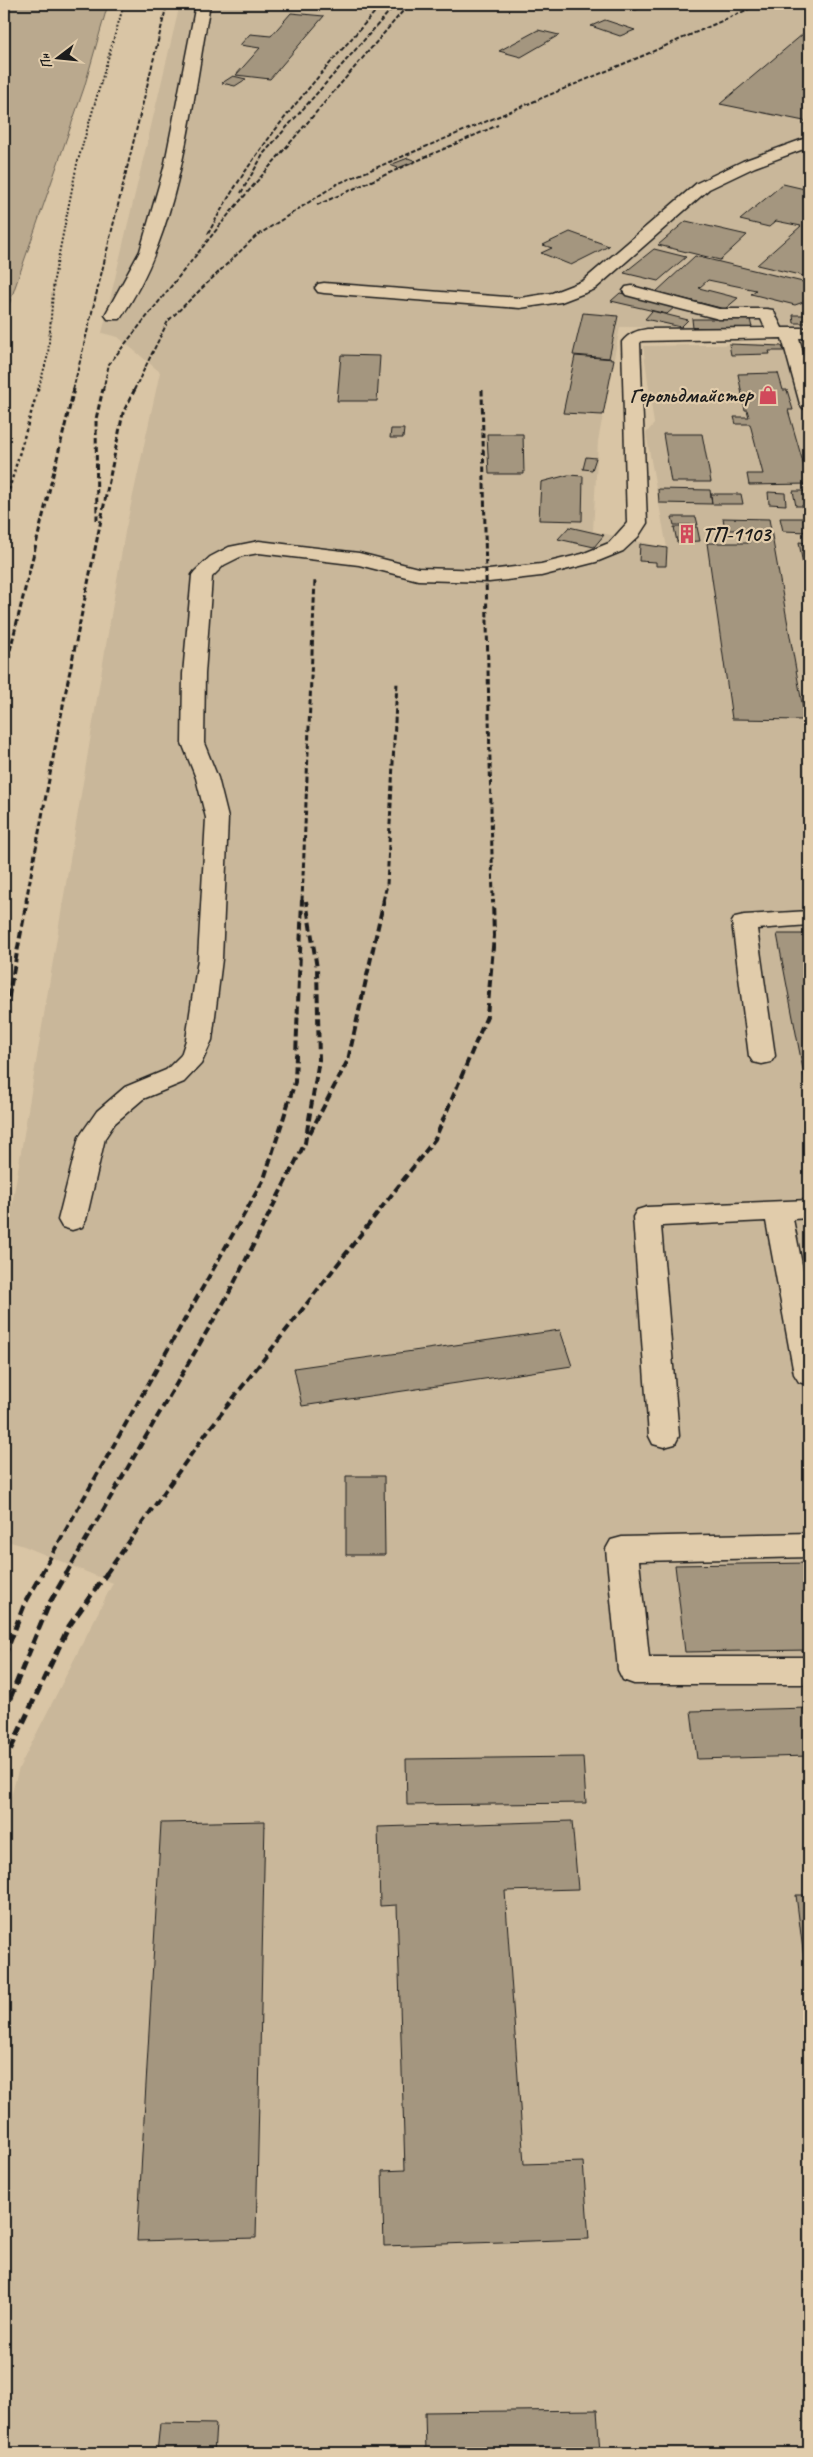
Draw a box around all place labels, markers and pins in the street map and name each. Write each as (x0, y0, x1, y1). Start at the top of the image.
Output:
place label: Герольдмайстер (630, 382, 754, 408)
shop icon: Герольдмайстер (757, 384, 779, 406)
place label: ТП-1103 (702, 521, 773, 547)
building icon: ТП-1103 (676, 523, 698, 545)

